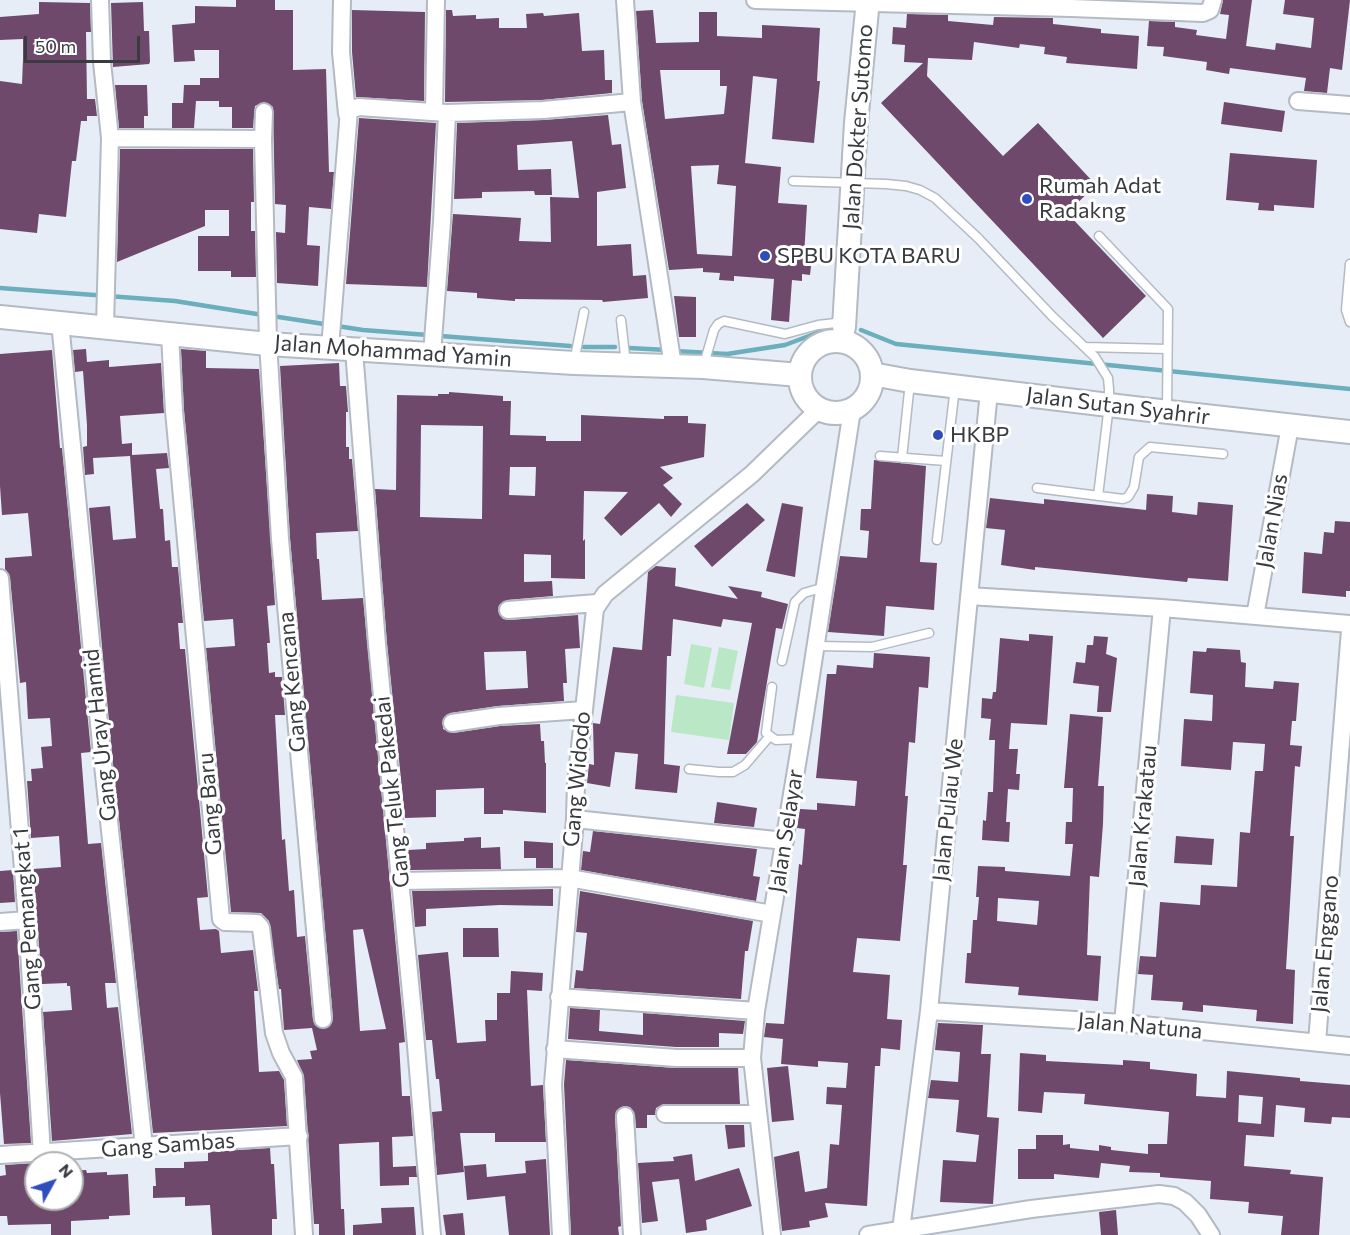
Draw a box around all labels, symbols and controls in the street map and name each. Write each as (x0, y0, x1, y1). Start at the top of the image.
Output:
street label: Jalan Dokter Sutomo (838, 23, 878, 231)
scale bar (27, 24, 142, 62)
text: 50 m (35, 35, 76, 57)
place label: Rumah Adat Radakng (1039, 173, 1161, 224)
marker: Rumah Adat Radakng (1020, 192, 1034, 206)
place label: SPBU KOTA BARU (777, 243, 961, 269)
marker: SPBU KOTA BARU (758, 249, 772, 263)
street label: Jalan Mohammad Yamin (273, 330, 513, 372)
street label: Jalan Sutan Syahrir (1024, 382, 1212, 430)
place label: HKBP (950, 422, 1009, 448)
marker: HKBP (931, 428, 945, 442)
street label: Jalan Nias (1251, 472, 1293, 570)
street label: Gang Kencana (273, 611, 311, 753)
street label: Gang Uray Hamid (78, 647, 122, 823)
street label: Gang Teluk Pakedai (369, 695, 415, 889)
street label: Gang Widodo (558, 710, 596, 848)
street label: Jalan Pulau We (927, 737, 969, 883)
street label: Jalan Krakatau (1124, 744, 1162, 888)
street label: Gang Baru (192, 751, 228, 857)
street label: Jalan Selayar (763, 767, 809, 895)
street label: Gang Pemangkat 1 (7, 827, 47, 1011)
street label: Jalan Enggano (1306, 874, 1344, 1014)
street label: Jalan Natuna (1076, 1007, 1204, 1045)
street label: Gang Sambas (100, 1127, 236, 1163)
north arrow (24, 1151, 84, 1211)
text: N (56, 1160, 78, 1181)

